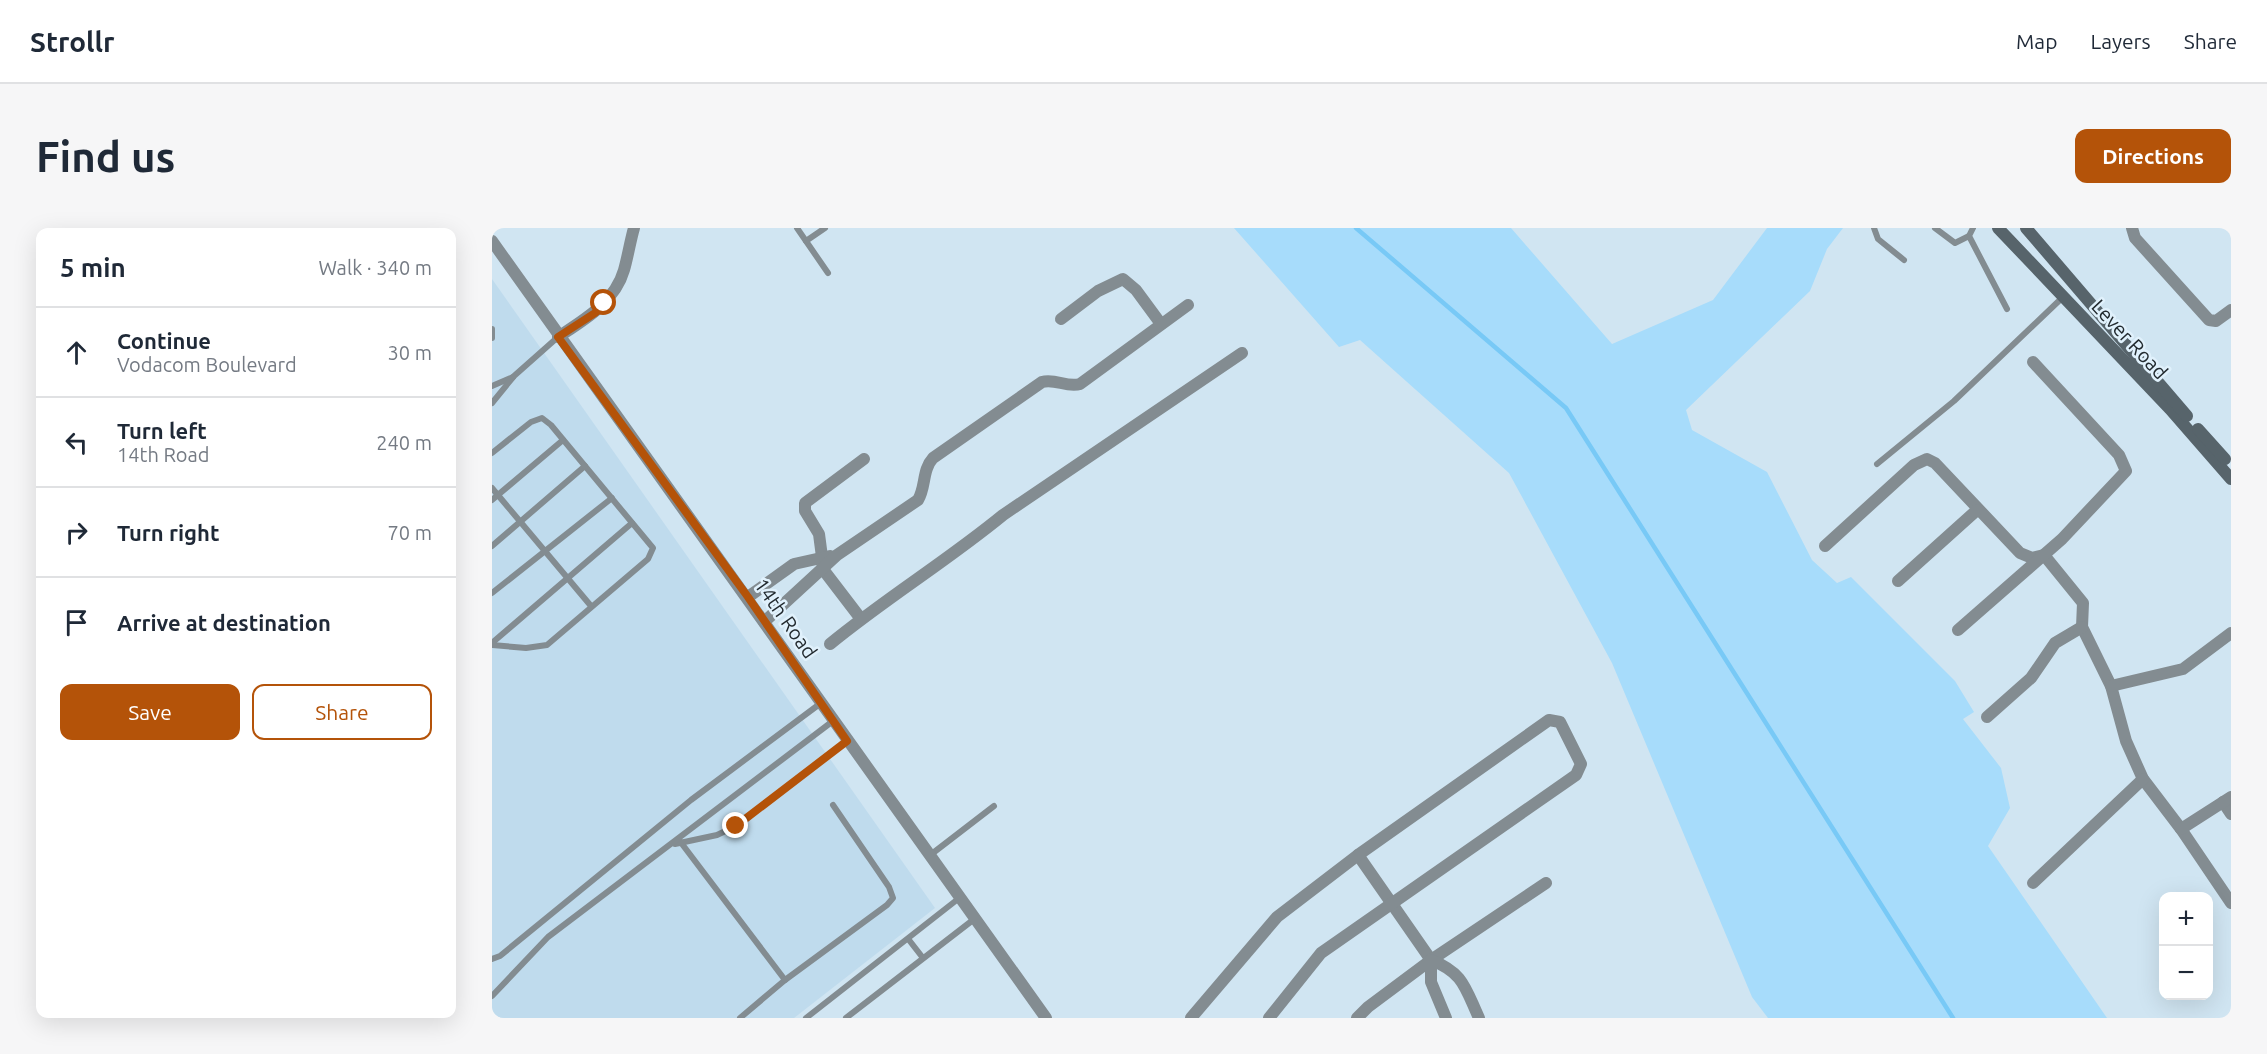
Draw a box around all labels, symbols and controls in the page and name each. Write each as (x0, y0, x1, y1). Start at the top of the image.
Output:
text: Strollr (30, 26, 115, 57)
text: Map (2016, 29, 2057, 53)
text: Layers (2090, 29, 2151, 53)
text: Share (2184, 29, 2237, 53)
button: Directions (2075, 129, 2231, 183)
text: Find us (36, 133, 175, 180)
text: 5 min (60, 253, 126, 282)
text: Walk · 340 m (319, 256, 432, 279)
route start (590, 289, 616, 315)
street label: Lever Road (2087, 294, 2173, 384)
text: Continue (117, 328, 211, 353)
icon: ahead (60, 336, 93, 369)
text: 30 m (388, 341, 432, 364)
text: Vodacom Boulevard (117, 353, 297, 376)
text: Turn left (117, 418, 207, 443)
icon: left (60, 426, 93, 459)
text: 240 m (376, 431, 432, 454)
text: 14th Road (117, 443, 210, 466)
icon: right (60, 516, 93, 549)
text: Turn right (117, 520, 219, 545)
text: 70 m (388, 521, 432, 544)
street label: 14th Road (750, 574, 822, 662)
icon: arrive (60, 606, 93, 639)
text: Arrive at destination (117, 610, 331, 635)
button: Save (60, 684, 240, 740)
button: Share (252, 684, 432, 740)
route end (722, 812, 748, 838)
map controls (2159, 892, 2213, 1000)
button: + (2159, 892, 2213, 946)
button: − (2159, 946, 2213, 1000)

